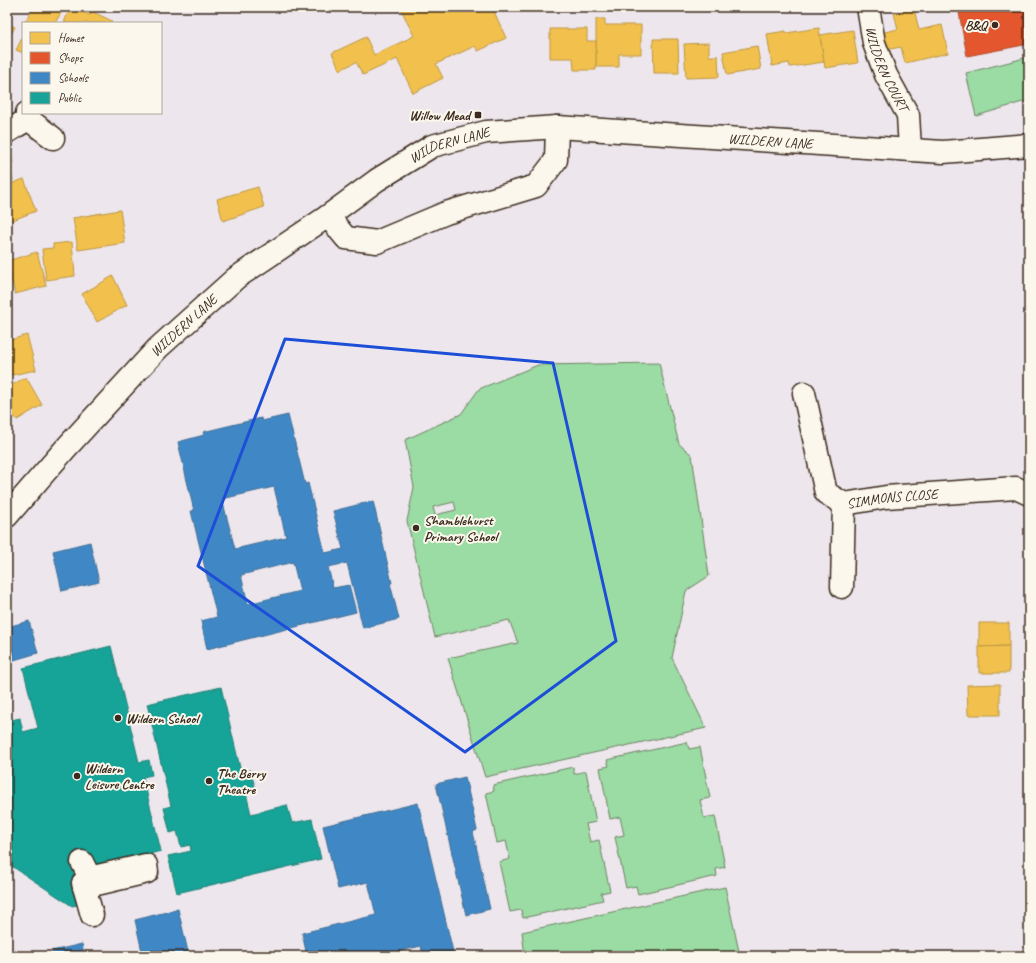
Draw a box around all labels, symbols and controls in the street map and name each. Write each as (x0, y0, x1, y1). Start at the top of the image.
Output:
place label: B&Q (965, 17, 989, 34)
marker: B&Q (990, 20, 1000, 30)
legend (22, 22, 162, 114)
street label: WILDERN COURT (863, 25, 914, 117)
text: Homes (58, 30, 85, 46)
text: Shops (58, 50, 83, 66)
text: Schools (58, 70, 90, 86)
text: Public (58, 90, 82, 106)
place label: Willow Mead (409, 107, 472, 124)
marker: Willow Mead (473, 110, 483, 120)
street label: WILDERN LANE (406, 123, 493, 167)
street label: WILDERN LANE (728, 130, 815, 152)
street label: WILDERN LANE (146, 290, 222, 360)
street label: SIMMONS CLOSE (845, 485, 940, 512)
place label: Shamblehurst Primary School (424, 512, 501, 545)
marker: Shamblehurst Primary School (411, 523, 421, 533)
place label: Wildern School (126, 710, 201, 727)
marker: Wildern School (113, 713, 123, 723)
place label: Wildern Leisure Centre (85, 760, 155, 793)
place label: The Berry Theatre (217, 765, 266, 798)
marker: Wildern Leisure Centre (72, 771, 82, 781)
marker: The Berry Theatre (204, 776, 214, 786)

